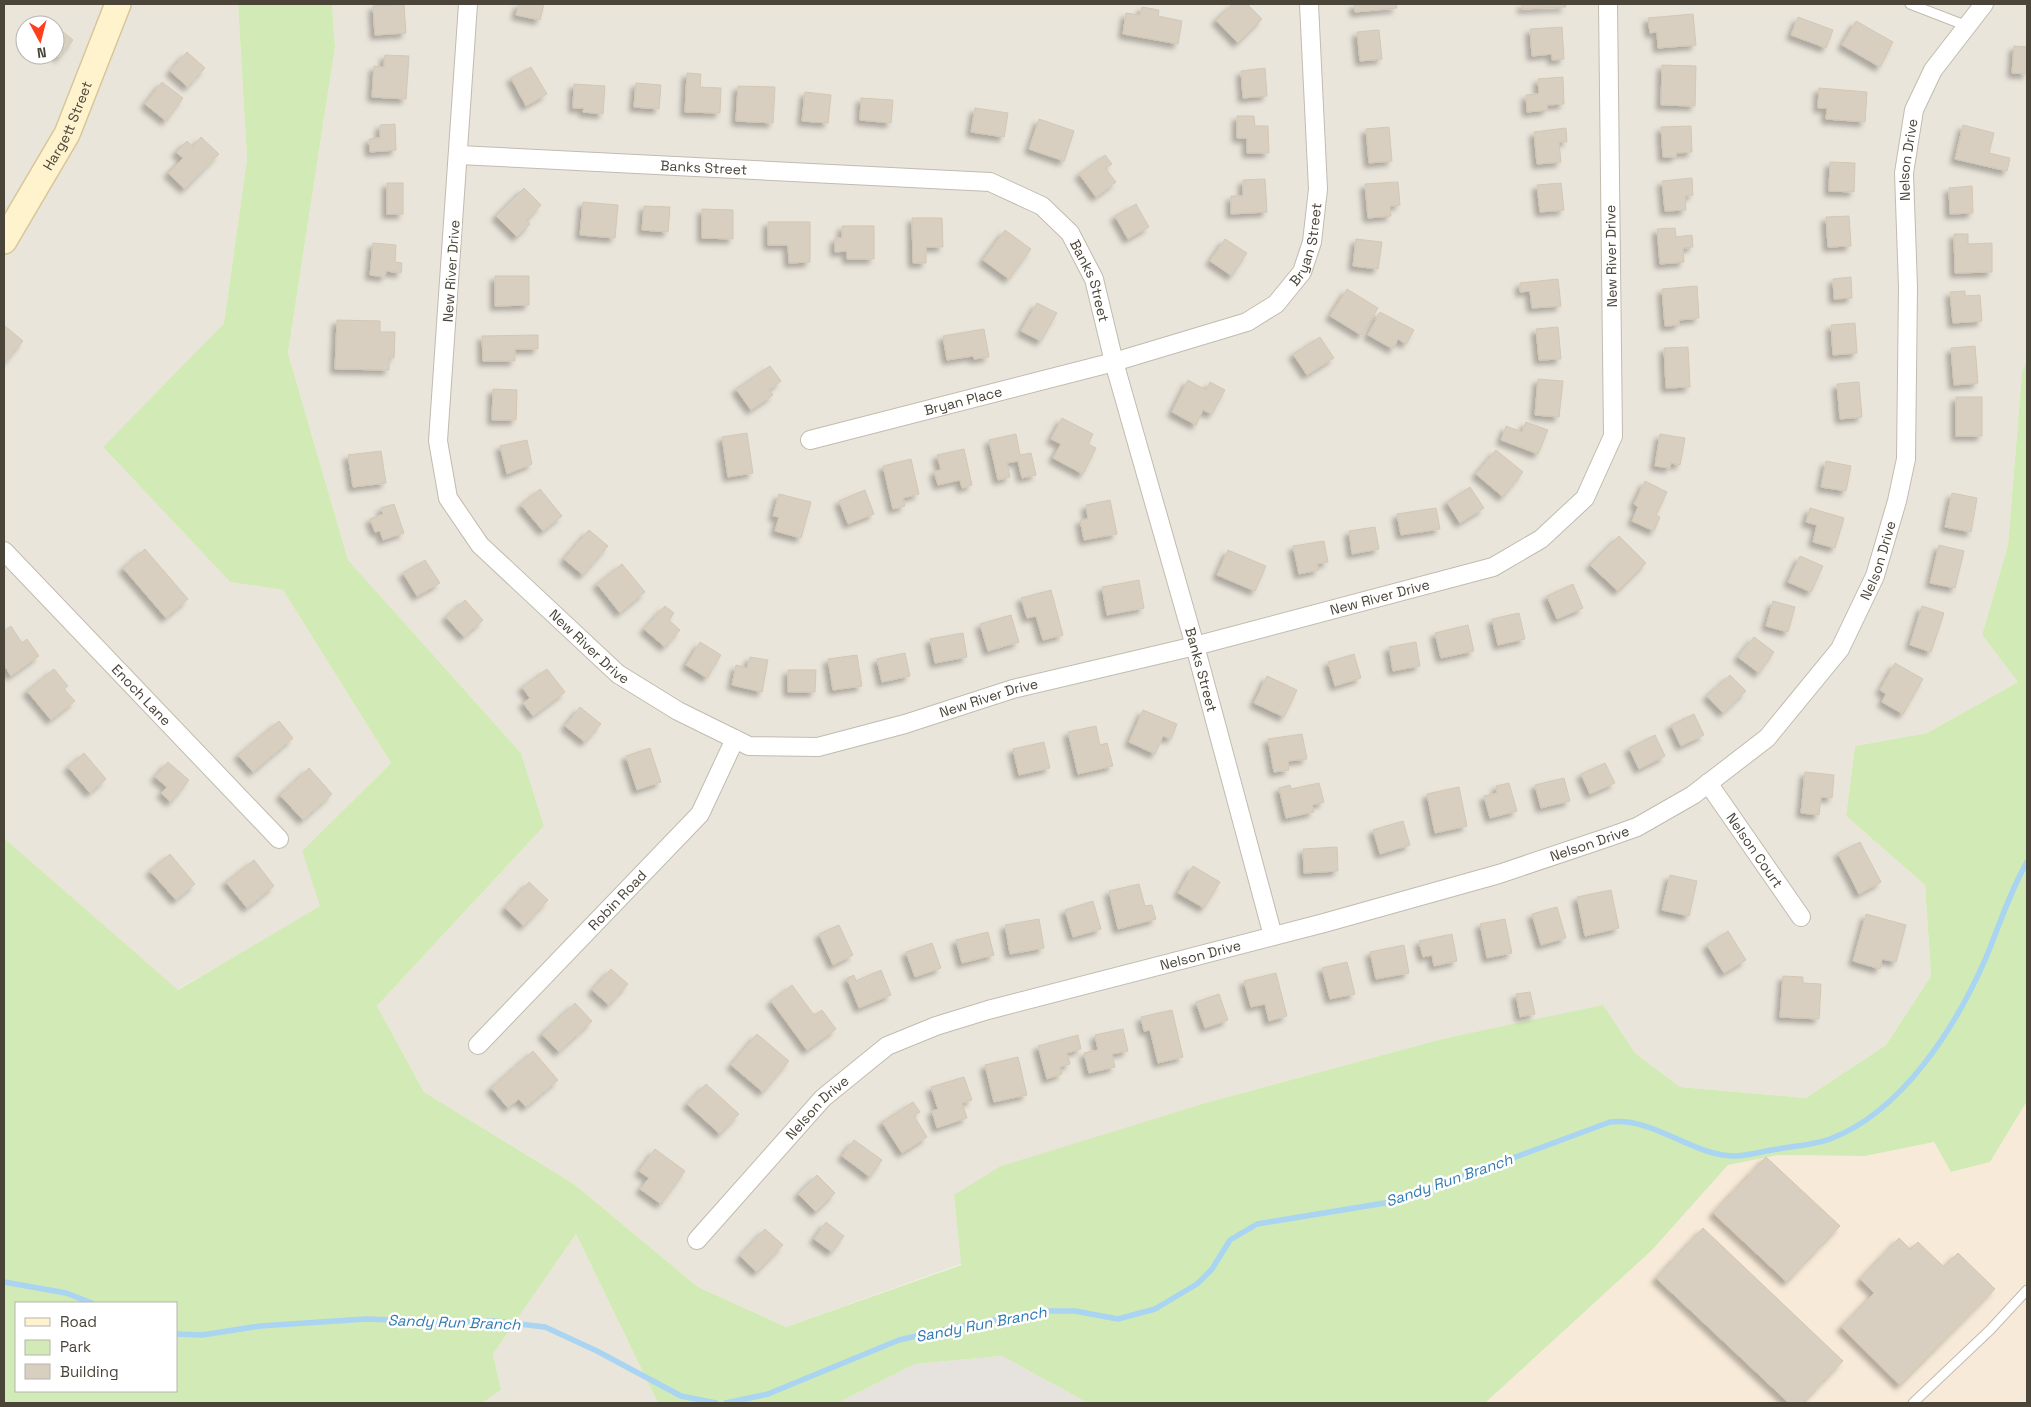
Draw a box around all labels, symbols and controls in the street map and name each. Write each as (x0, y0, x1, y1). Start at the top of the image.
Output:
north arrow (15, 15, 65, 65)
text: N (36, 43, 47, 62)
street label: Hargett Street (39, 78, 96, 174)
street label: Nelson Drive (1895, 117, 1922, 201)
street label: Banks Street (660, 156, 748, 179)
street label: Bryan Street (1285, 202, 1325, 289)
street label: New River Drive (1601, 205, 1621, 307)
street label: New River Drive (438, 219, 464, 323)
street label: Banks Street (1066, 236, 1113, 324)
street label: Bryan Place (922, 382, 1004, 419)
street label: Nelson Drive (1856, 519, 1900, 603)
street label: New River Drive (1328, 575, 1432, 619)
street label: New River Drive (545, 605, 633, 688)
street label: Banks Street (1181, 625, 1221, 714)
street label: Enoch Lane (108, 660, 175, 729)
street label: New River Drive (937, 674, 1040, 721)
street label: Nelson Court (1722, 809, 1787, 891)
street label: Nelson Drive (1547, 821, 1632, 865)
street label: Robin Road (584, 866, 650, 934)
street label: Nelson Drive (1158, 936, 1243, 974)
street label: Nelson Drive (782, 1072, 852, 1143)
water label: Sandy Run Branch (1383, 1149, 1516, 1211)
legend (15, 1302, 178, 1392)
water label: Sandy Run Branch (914, 1302, 1049, 1346)
water label: Sandy Run Branch (387, 1310, 521, 1334)
text: Road (60, 1312, 97, 1331)
text: Park (60, 1337, 91, 1356)
text: Building (60, 1362, 119, 1381)

